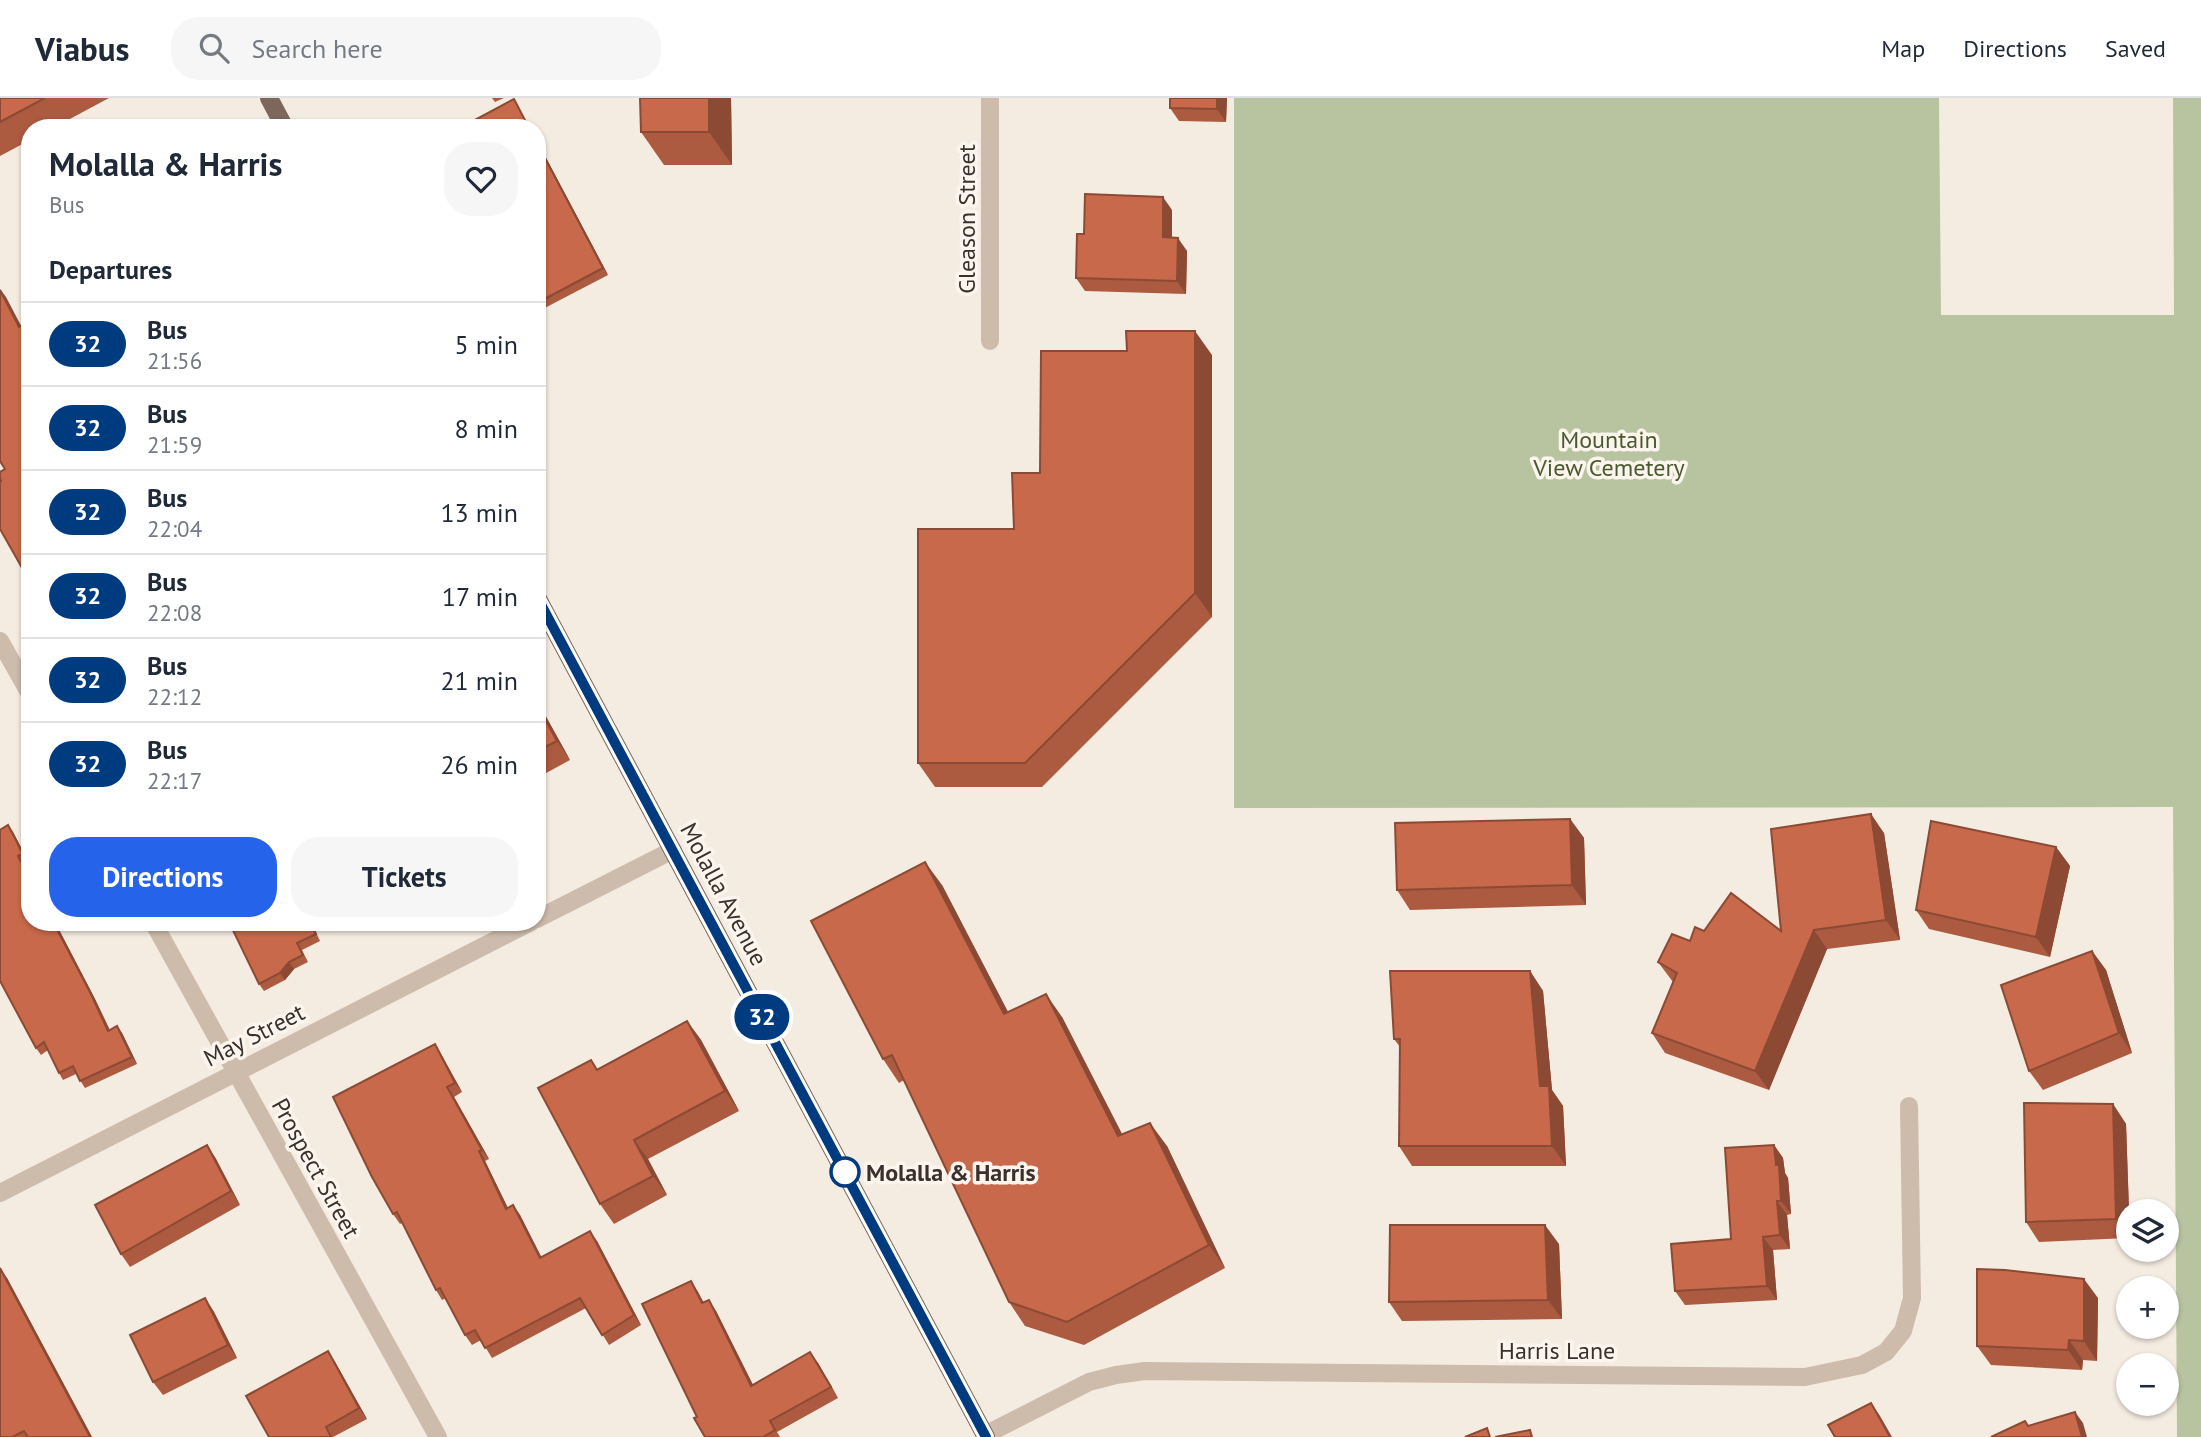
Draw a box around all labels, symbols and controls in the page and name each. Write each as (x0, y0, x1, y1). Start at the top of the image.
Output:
search box (171, 17, 661, 80)
text: Viabus (35, 27, 129, 70)
icon: search (195, 29, 233, 67)
text: Search here (251, 32, 383, 65)
text: Map (1881, 33, 1925, 64)
text: Directions (1963, 33, 2067, 64)
text: Saved (2105, 33, 2166, 64)
text: Molalla & Harris (49, 142, 282, 185)
button: heart (444, 142, 518, 216)
street label: Gleason Street (951, 144, 982, 294)
text: Bus (49, 190, 85, 219)
text: Departures (49, 253, 172, 286)
text: Bus (147, 313, 187, 346)
text: 32 (74, 328, 101, 359)
text: 5 min (455, 328, 518, 361)
text: 21:56 (147, 346, 202, 375)
text: Bus (147, 397, 187, 430)
text: 32 (74, 412, 101, 443)
text: 8 min (455, 412, 518, 445)
park label: Mountain View Cemetery (1532, 424, 1685, 483)
text: 21:59 (147, 430, 202, 459)
text: Bus (147, 481, 187, 514)
text: 32 (74, 496, 101, 527)
text: 13 min (440, 496, 518, 529)
text: 22:04 (147, 514, 202, 543)
text: Bus (147, 565, 187, 598)
text: 32 (74, 580, 101, 611)
text: 17 min (442, 580, 518, 613)
text: 22:08 (147, 598, 202, 627)
text: Bus (147, 649, 187, 682)
text: 32 (74, 664, 101, 695)
text: 21 min (440, 664, 518, 697)
text: 22:12 (147, 682, 202, 711)
text: Bus (147, 733, 187, 766)
text: 32 (74, 748, 101, 779)
text: 26 min (440, 748, 518, 781)
text: 22:17 (147, 766, 202, 795)
street label: Molalla Avenue (673, 817, 775, 971)
button: Directions (49, 837, 277, 917)
button: Tickets (291, 837, 518, 917)
line badge: 32 (730, 994, 794, 1040)
street label: May Street (198, 996, 310, 1074)
text: 32 (748, 1001, 776, 1032)
street label: Prospect Street (265, 1093, 367, 1243)
marker: Molalla & Harris (830, 1157, 860, 1187)
place label: Molalla & Harris (866, 1157, 1036, 1188)
map controls (2116, 1199, 2179, 1416)
button: layers (2116, 1199, 2179, 1262)
button: + (2116, 1276, 2179, 1339)
street label: Harris Lane (1499, 1335, 1615, 1366)
button: − (2116, 1353, 2179, 1416)

